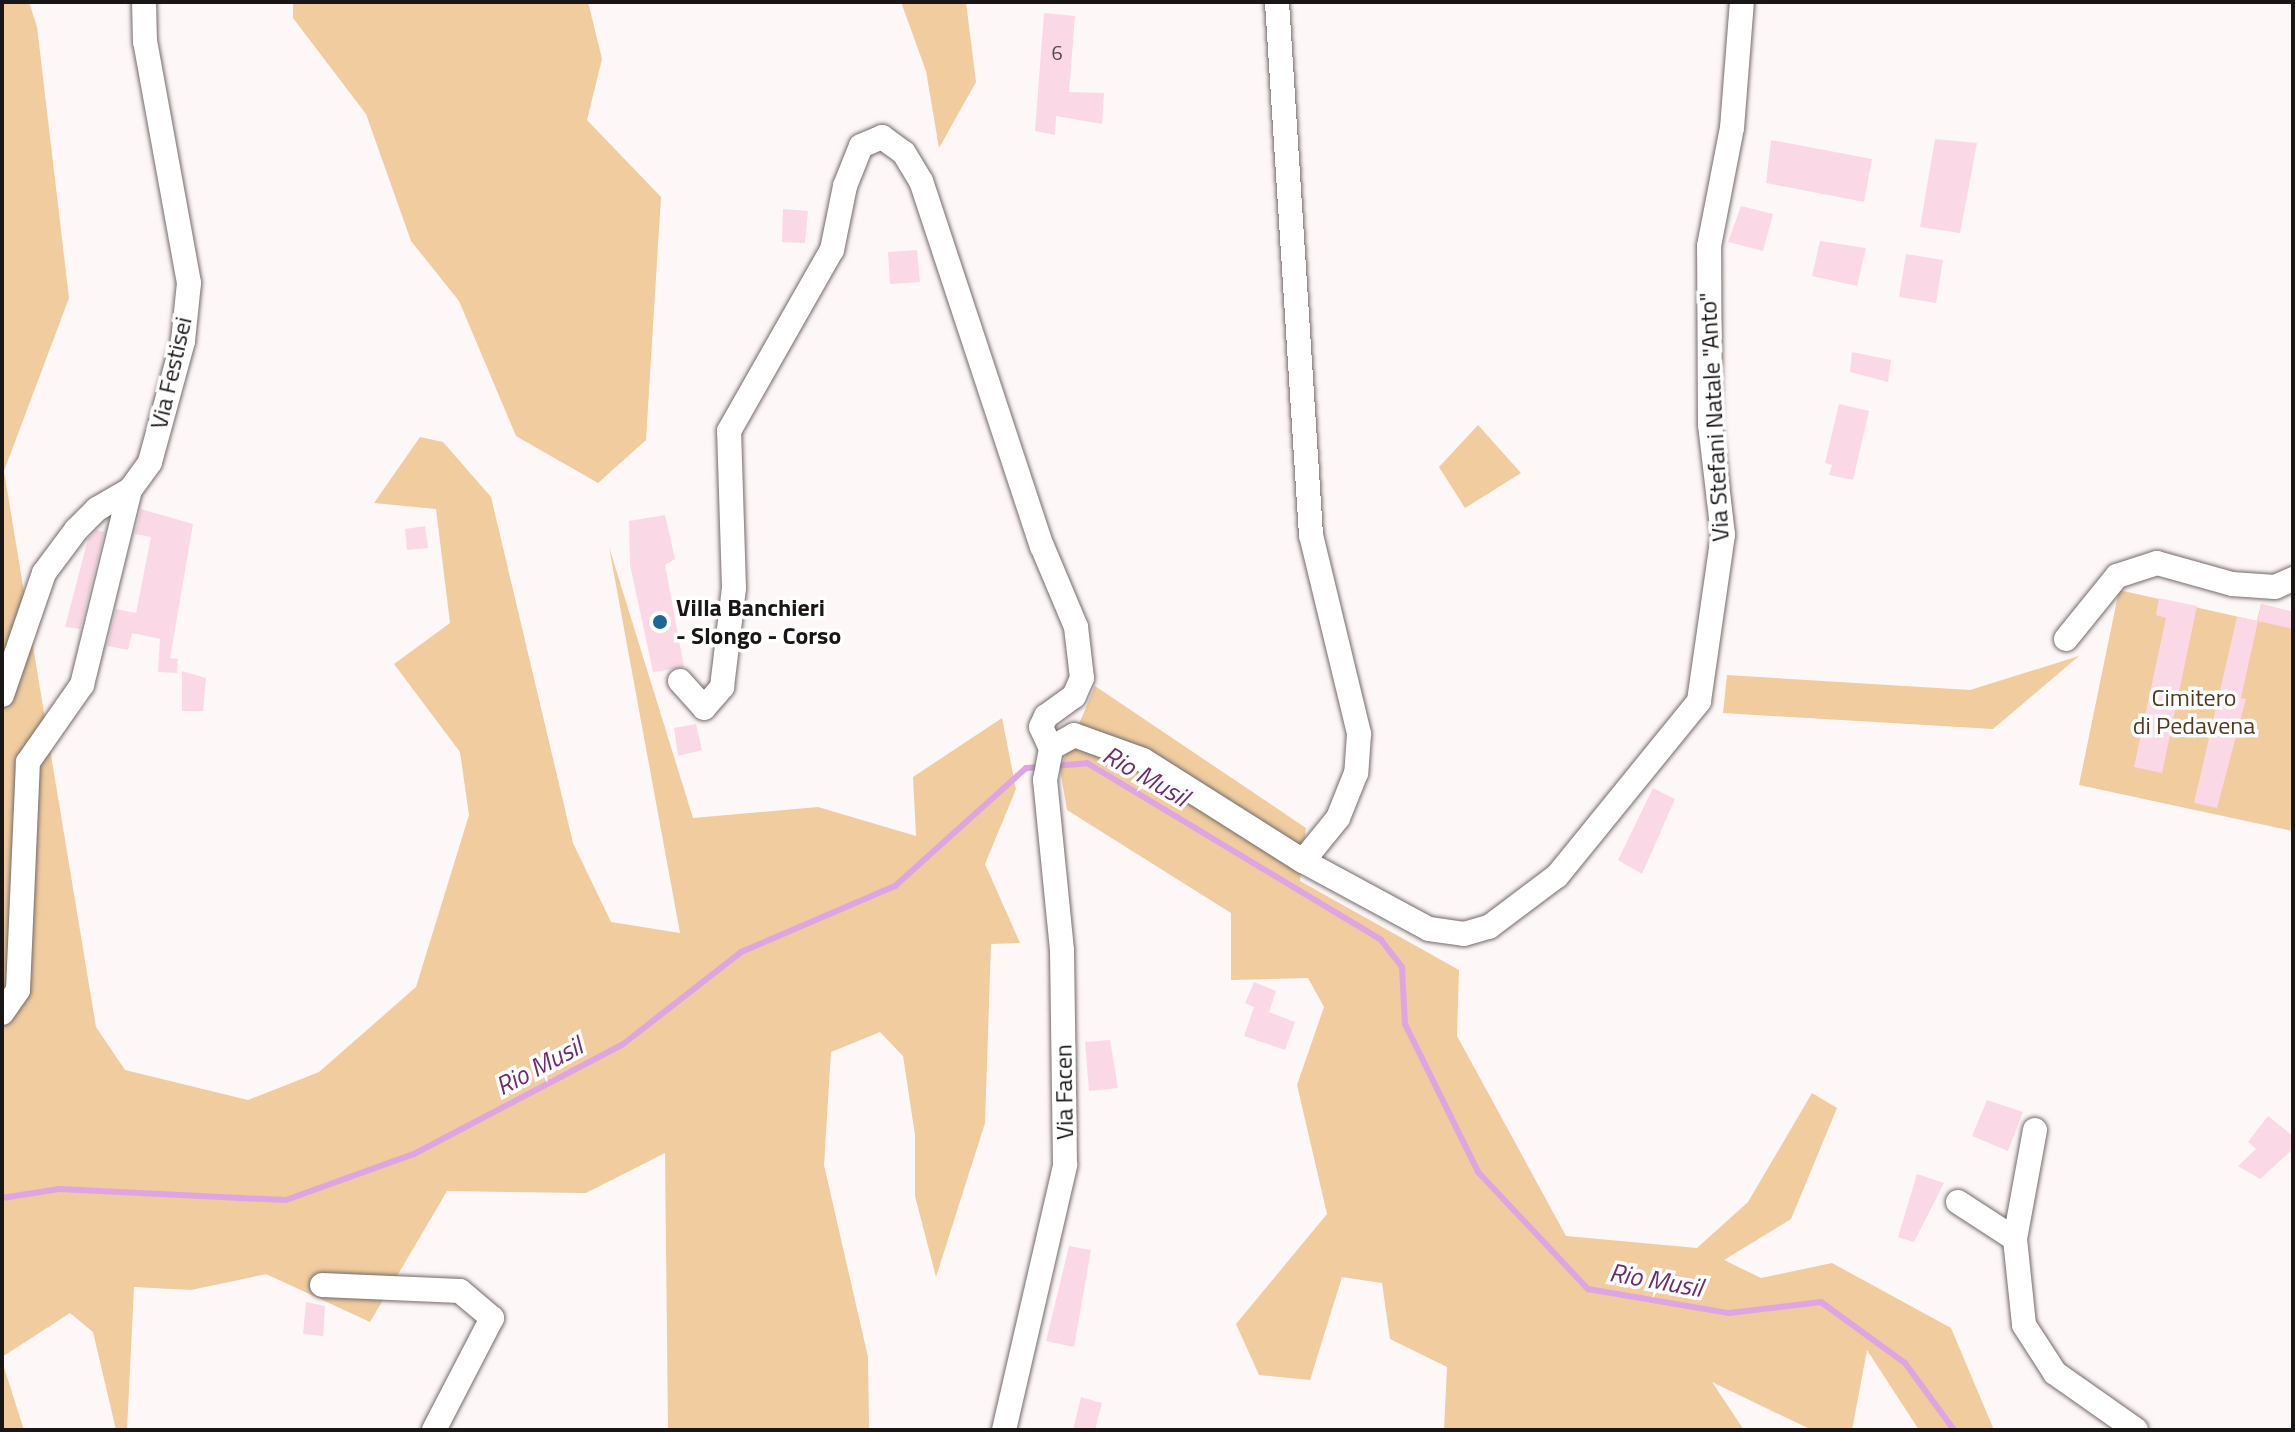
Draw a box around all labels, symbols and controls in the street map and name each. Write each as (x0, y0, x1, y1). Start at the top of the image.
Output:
house number: 6 (1051, 40, 1063, 64)
street label: Via Stefani Natale "Anto" (1693, 292, 1735, 542)
street label: Via Festisei (144, 314, 198, 432)
place label: Villa Banchieri - Slongo - Corso (676, 594, 841, 650)
marker: Villa Banchieri - Slongo - Corso (651, 613, 669, 631)
park label: Cimitero di Pedavena (2133, 684, 2255, 740)
water label: Rio Musil (1098, 739, 1194, 813)
water label: Rio Musil (490, 1030, 588, 1102)
street label: Via Facen (1049, 1044, 1079, 1140)
water label: Rio Musil (1607, 1256, 1705, 1304)

